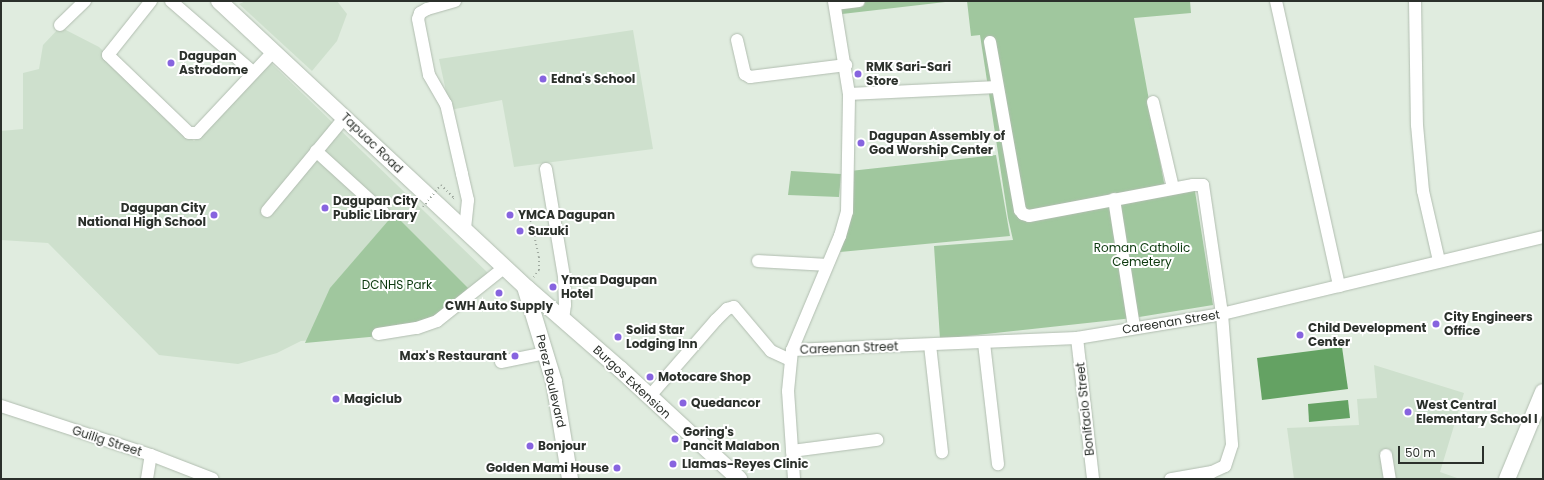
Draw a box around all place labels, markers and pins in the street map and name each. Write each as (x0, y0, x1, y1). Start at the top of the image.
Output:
place label: Dagupan Astrodome (179, 49, 248, 77)
marker: Dagupan Astrodome (166, 58, 176, 68)
place label: RMK Sari-Sari Store (866, 60, 951, 88)
marker: RMK Sari-Sari Store (853, 69, 863, 79)
place label: Edna's School (551, 72, 635, 86)
marker: Edna's School (538, 74, 548, 84)
place label: Dagupan Assembly of God Worship Center (869, 129, 1005, 157)
marker: Dagupan Assembly of God Worship Center (856, 138, 866, 148)
place label: Dagupan City Public Library (333, 194, 418, 222)
place label: Dagupan City National High School (78, 201, 206, 229)
marker: Dagupan City Public Library (320, 203, 330, 213)
place label: YMCA Dagupan (518, 208, 615, 222)
marker: Dagupan City National High School (209, 210, 219, 220)
marker: YMCA Dagupan (505, 210, 515, 220)
place label: Suzuki (528, 224, 568, 238)
marker: Suzuki (515, 226, 525, 236)
place label: Ymca Dagupan Hotel (561, 273, 657, 301)
marker: Ymca Dagupan Hotel (548, 282, 558, 292)
marker: CWH Auto Supply (494, 288, 504, 298)
place label: CWH Auto Supply (445, 299, 553, 313)
place label: City Engineers Office (1444, 310, 1533, 338)
marker: City Engineers Office (1431, 319, 1441, 329)
place label: Child Development Center (1308, 321, 1426, 349)
place label: Solid Star Lodging Inn (626, 323, 698, 351)
marker: Child Development Center (1295, 330, 1305, 340)
marker: Solid Star Lodging Inn (613, 332, 623, 342)
place label: Max's Restaurant (400, 349, 507, 363)
marker: Max's Restaurant (510, 351, 520, 361)
place label: Motocare Shop (658, 370, 751, 384)
marker: Motocare Shop (645, 372, 655, 382)
place label: Magiclub (344, 392, 402, 406)
marker: Magiclub (331, 394, 341, 404)
place label: Quedancor (691, 396, 760, 410)
marker: Quedancor (678, 398, 688, 408)
place label: West Central Elementary School I (1416, 398, 1538, 426)
marker: West Central Elementary School I (1403, 407, 1413, 417)
place label: Goring's Pancit Malabon (683, 425, 780, 453)
marker: Goring's Pancit Malabon (670, 434, 680, 444)
place label: Bonjour (538, 439, 586, 453)
marker: Bonjour (525, 441, 535, 451)
place label: Llamas-Reyes Clinic (682, 457, 808, 471)
marker: Llamas-Reyes Clinic (667, 458, 679, 470)
place label: Golden Mami House (486, 461, 609, 475)
marker: Golden Mami House (612, 463, 622, 473)

